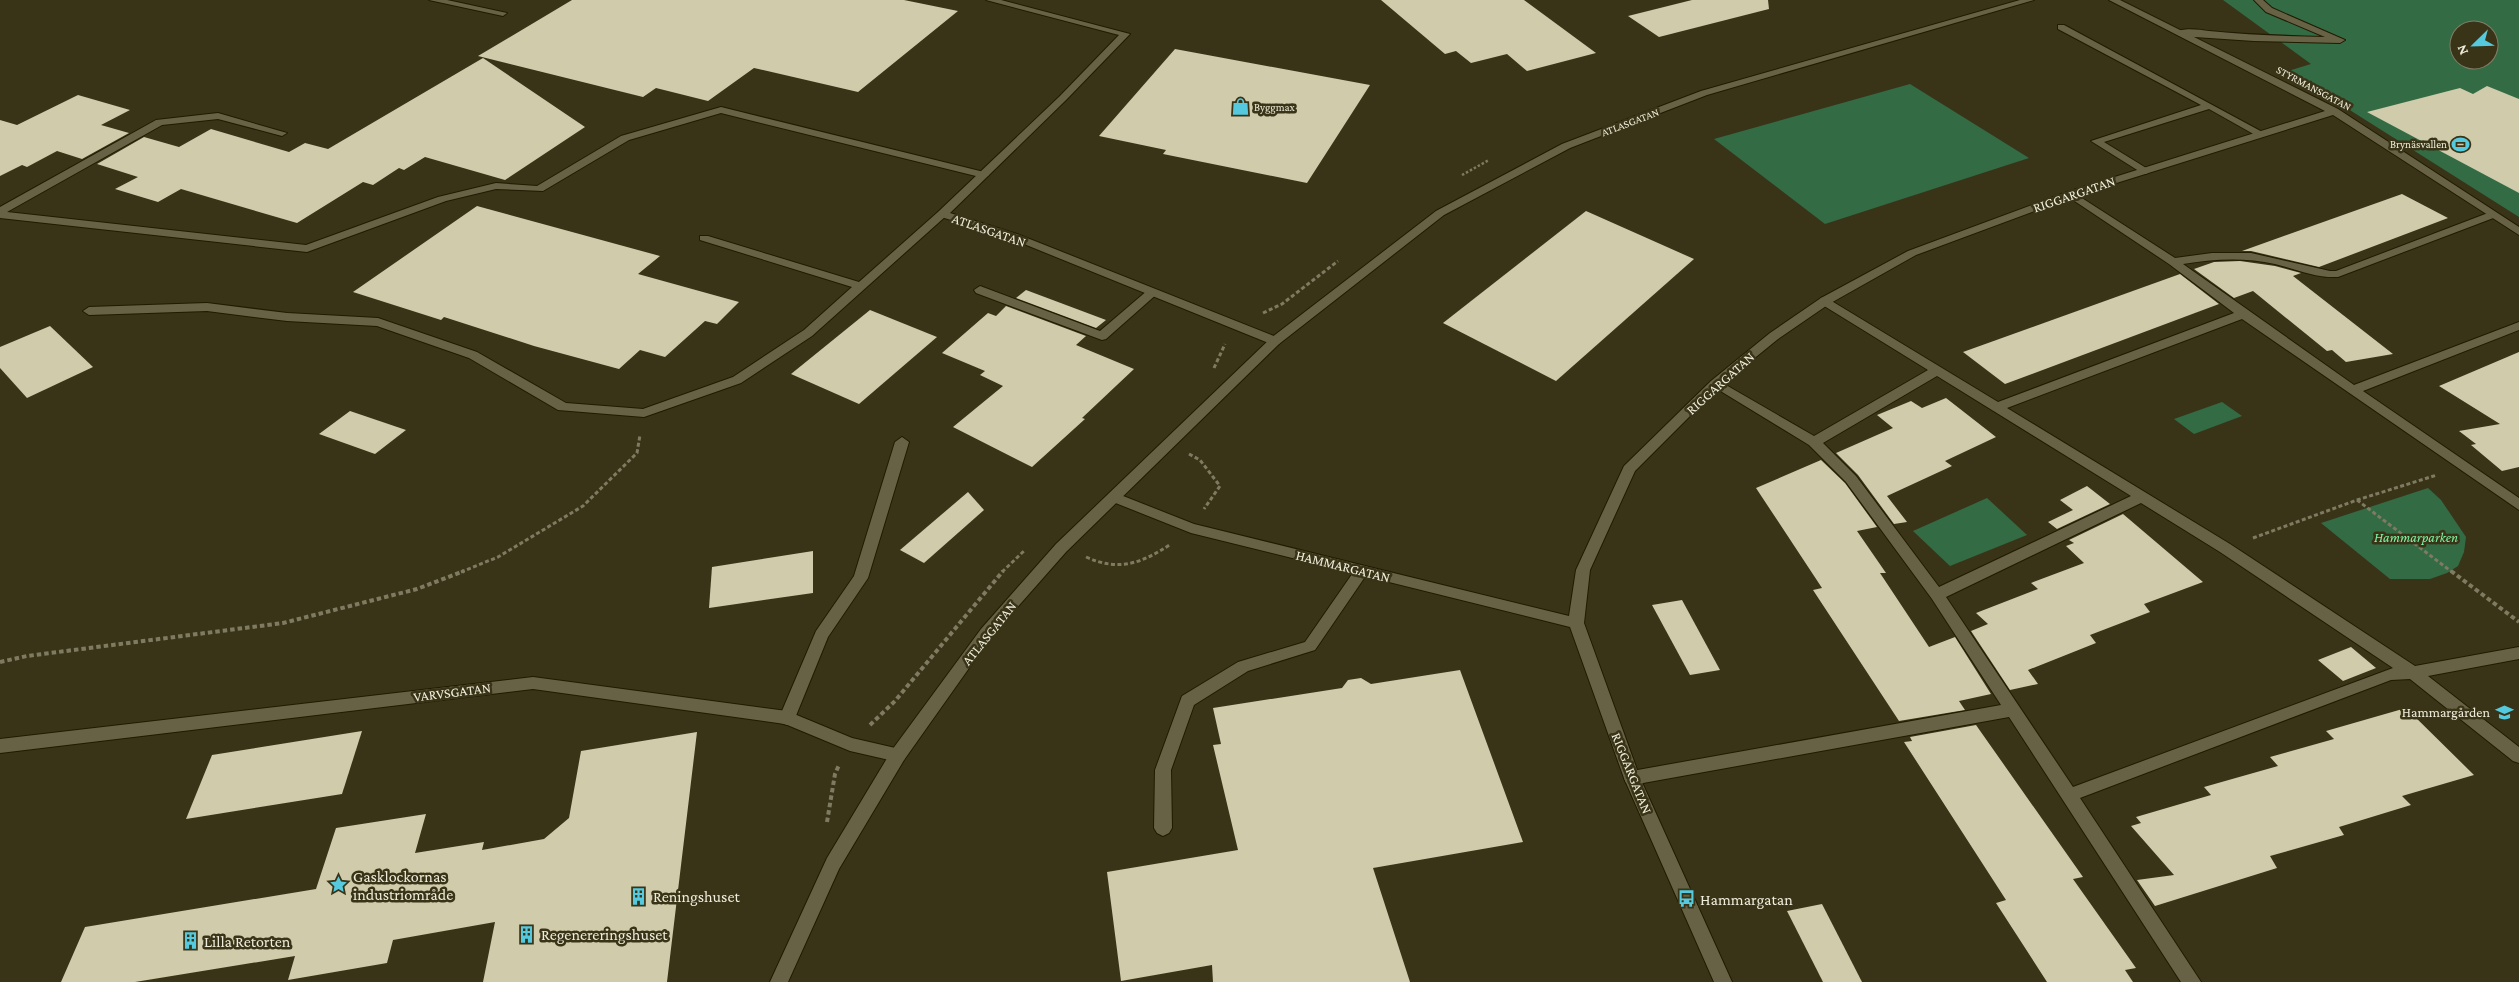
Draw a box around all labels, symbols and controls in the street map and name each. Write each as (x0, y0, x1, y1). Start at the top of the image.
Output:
north arrow (2449, 20, 2499, 70)
text: N (2453, 42, 2471, 58)
street label: STYRMANSGATAN (2275, 63, 2353, 113)
shop icon: Byggmax (1230, 97, 1250, 117)
place label: Byggmax (1254, 101, 1295, 114)
street label: ATLASGATAN (1600, 106, 1660, 138)
sports icon: Brynäsvallen (2451, 134, 2471, 154)
place label: Brynäsvallen (2390, 138, 2447, 151)
street label: RIGGARGATAN (2031, 172, 2117, 216)
street label: ATLASGATAN (950, 210, 1028, 250)
street label: RIGGARGATAN (1683, 348, 1757, 418)
park label: Hammarparken (2374, 529, 2458, 545)
street label: HAMMARGATAN (1294, 547, 1392, 585)
street label: ATLASGATAN (958, 598, 1020, 668)
street label: VARVSGATAN (412, 679, 492, 705)
school or university icon: Hammargården (2494, 702, 2514, 722)
place label: Hammargården (2402, 704, 2490, 720)
street label: RIGGARGATAN (1608, 730, 1656, 816)
place label: Gasklockornas industriområde (353, 868, 453, 903)
place icon: Gasklockornas industriområde (329, 875, 349, 895)
building icon: Reningshuset (629, 886, 649, 906)
place label: Reningshuset (653, 888, 740, 906)
bus stop icon: Hammargatan (1676, 889, 1696, 909)
place label: Hammargatan (1700, 891, 1793, 909)
building icon: Regenereringshuset (517, 924, 537, 944)
place label: Regenereringshuset (541, 926, 668, 944)
building icon: Lilla Retorten (180, 931, 200, 951)
place label: Lilla Retorten (204, 933, 291, 950)

